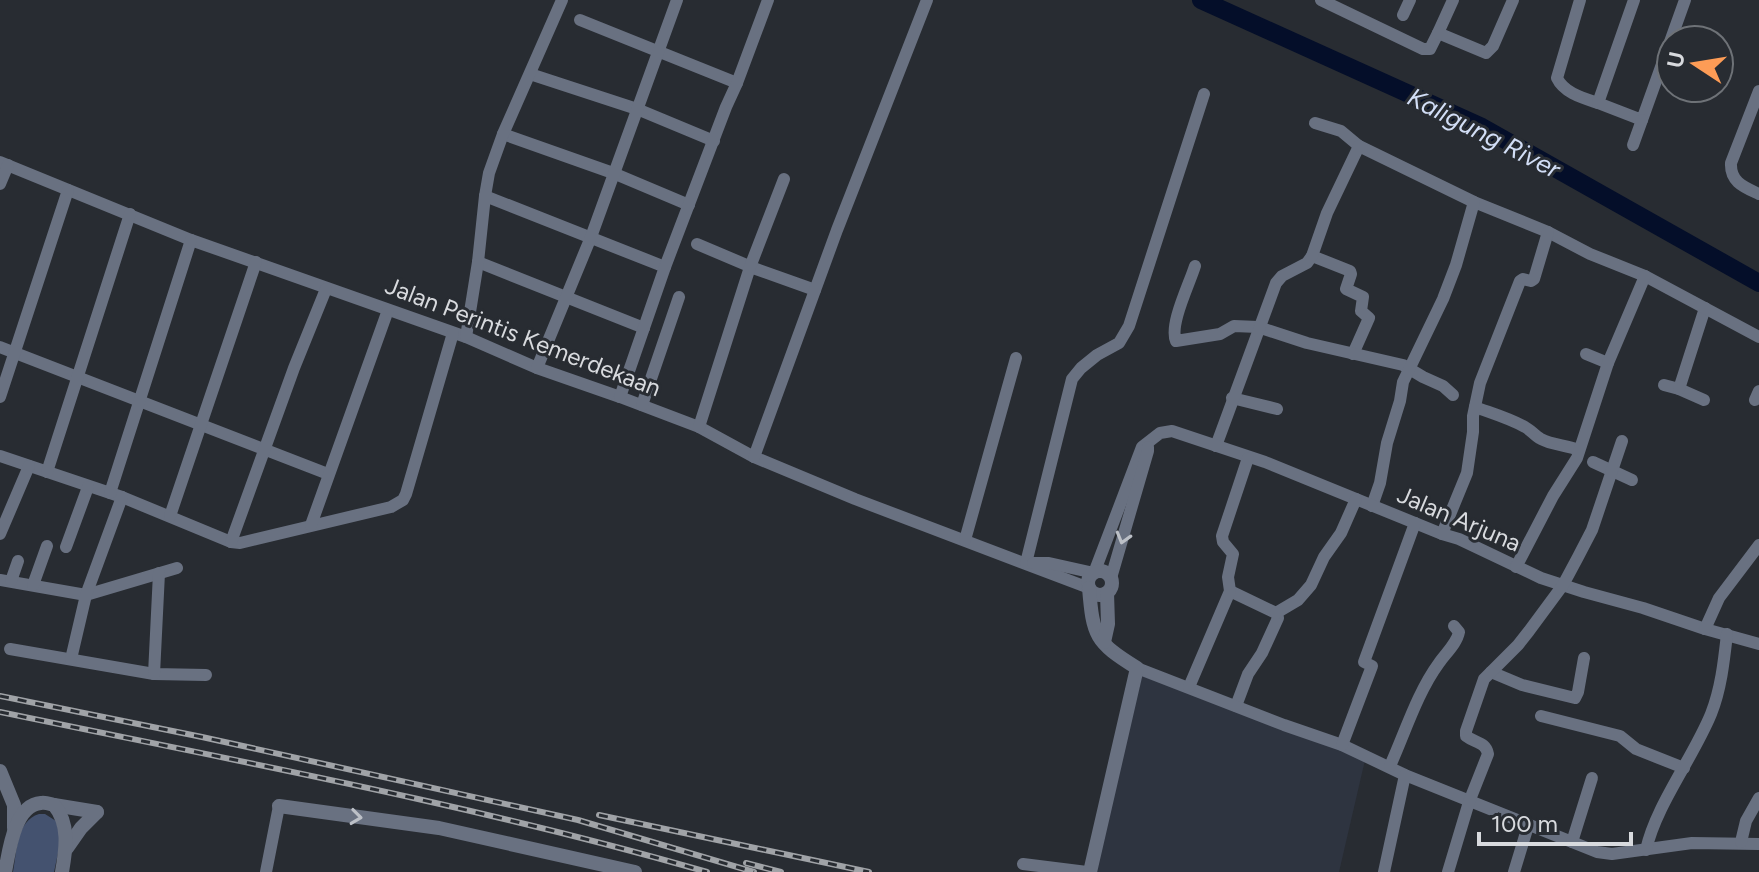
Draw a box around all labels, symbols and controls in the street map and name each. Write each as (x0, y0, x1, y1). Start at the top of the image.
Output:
north arrow (1655, 24, 1735, 104)
text: U (1661, 50, 1691, 70)
water label: Kaligung River (1402, 81, 1567, 186)
street label: Jalan Perintis Kemerdekaan (381, 271, 665, 403)
street label: Jalan Arjuna (1393, 480, 1525, 558)
one-way arrow (1116, 530, 1132, 544)
scale bar (1479, 796, 1631, 846)
one-way arrow (350, 808, 363, 825)
text: 100 m (1491, 809, 1558, 838)

